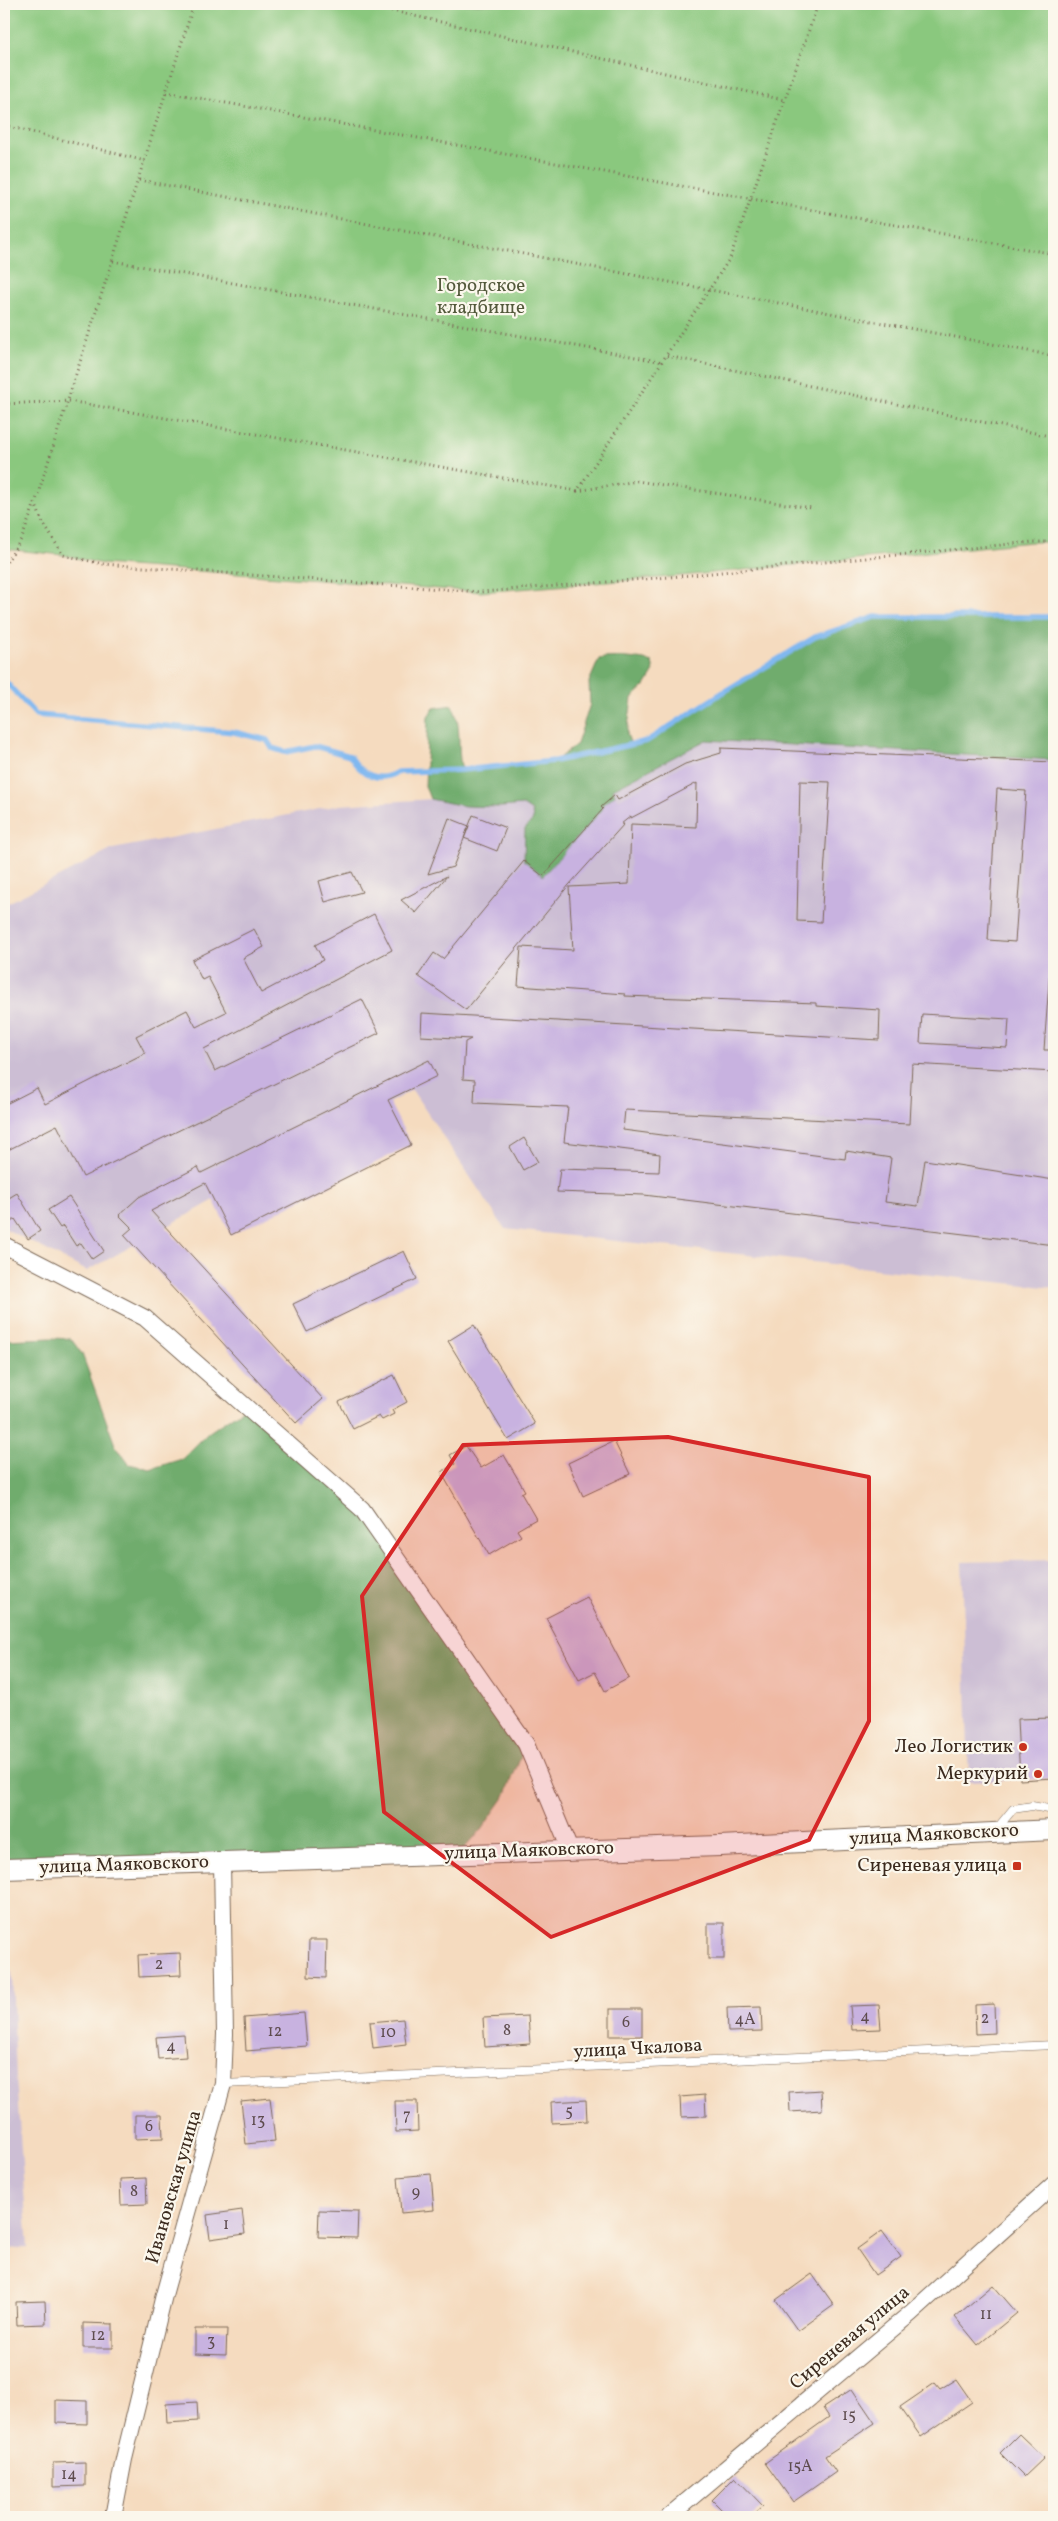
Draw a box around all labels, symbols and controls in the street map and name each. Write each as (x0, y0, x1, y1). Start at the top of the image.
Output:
park label: Городское кладбище (437, 273, 525, 321)
place label: Лео Логистик (895, 1734, 1013, 1760)
marker: Лео Логистик (1017, 1741, 1029, 1753)
place label: Меркурий (936, 1761, 1028, 1787)
marker: Меркурий (1032, 1768, 1044, 1780)
street label: улица Маяковского (848, 1818, 1020, 1852)
street label: улица Маяковского (444, 1835, 614, 1867)
street label: улица Маяковского (39, 1849, 209, 1881)
place label: Сиреневая улица (857, 1853, 1007, 1879)
marker: Сиреневая улица (1011, 1860, 1023, 1872)
house number: 2 (155, 1954, 163, 1976)
house number: 4 (860, 2006, 870, 2028)
house number: 2 (981, 2008, 989, 2030)
house number: 4А (735, 2009, 755, 2031)
house number: 6 (622, 2012, 630, 2034)
house number: 8 (503, 2020, 511, 2042)
house number: 12 (268, 2021, 282, 2043)
house number: 10 (380, 2022, 396, 2044)
street label: улица Чкалова (573, 2033, 703, 2065)
house number: 4 (166, 2036, 176, 2058)
house number: 5 (565, 2101, 573, 2123)
house number: 7 (403, 2105, 411, 2127)
street label: Ивановская улица (140, 2107, 208, 2267)
house number: 13 (251, 2110, 265, 2132)
house number: 6 (145, 2116, 153, 2138)
house number: 8 (130, 2181, 138, 2203)
house number: 9 (412, 2182, 420, 2204)
house number: 1 (223, 2214, 229, 2236)
street label: Сиреневая улица (784, 2280, 916, 2396)
house number: 11 (980, 2304, 992, 2326)
house number: 12 (91, 2325, 105, 2347)
house number: 3 (207, 2331, 215, 2353)
house number: 15 (842, 2405, 856, 2427)
house number: 15А (787, 2456, 813, 2478)
house number: 14 (61, 2464, 77, 2486)

